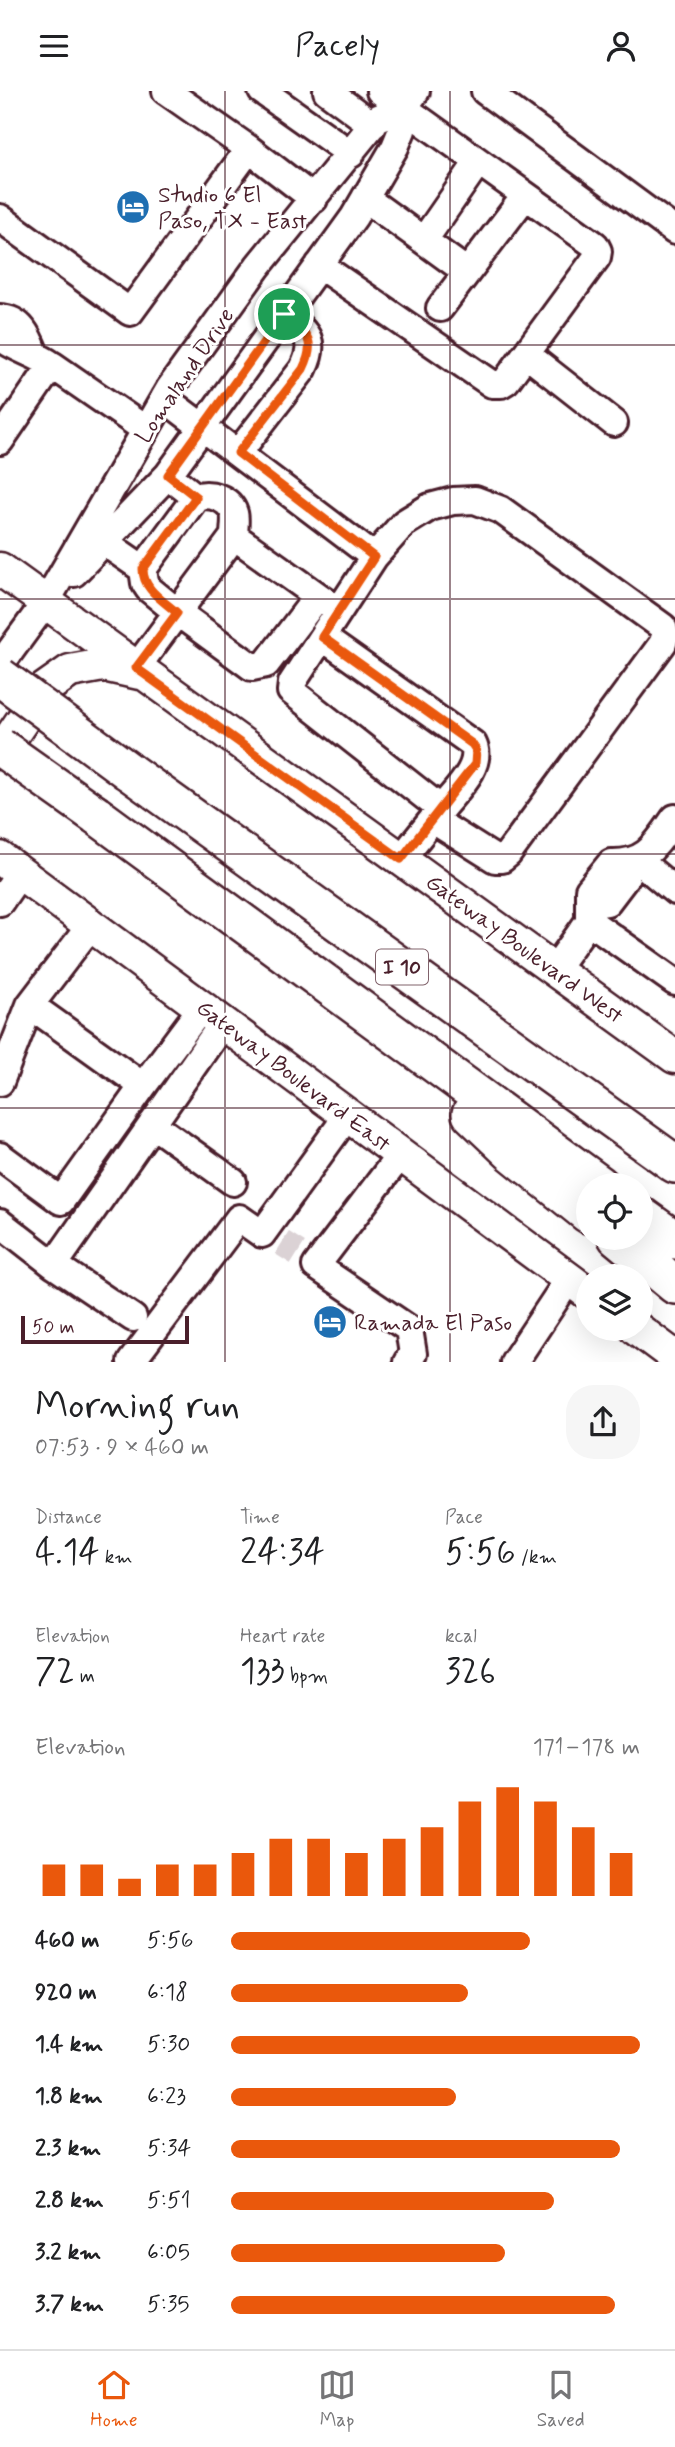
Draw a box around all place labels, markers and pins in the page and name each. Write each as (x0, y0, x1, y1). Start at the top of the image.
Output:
place label: Studio 6 El Paso, TX - East (158, 181, 307, 237)
hotel icon: Studio 6 El Paso, TX - East (114, 188, 152, 226)
pin (254, 284, 314, 344)
hotel icon: Ramada El Paso (311, 1303, 349, 1341)
place label: Ramada El Paso (354, 1309, 512, 1339)

